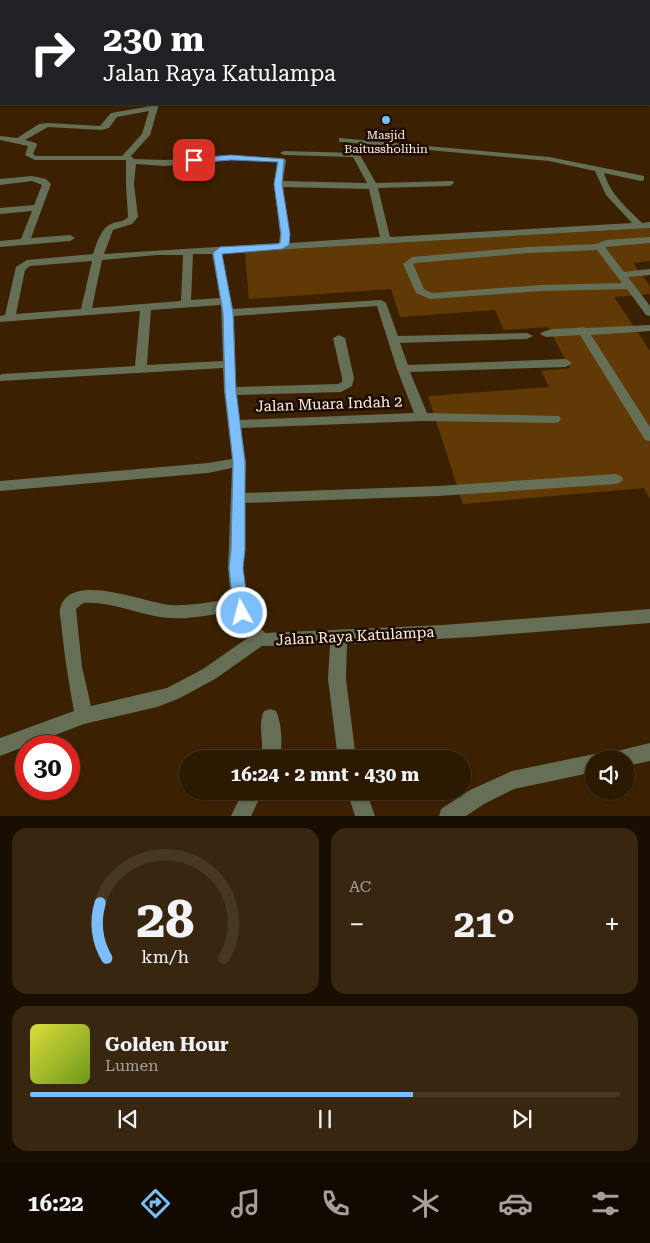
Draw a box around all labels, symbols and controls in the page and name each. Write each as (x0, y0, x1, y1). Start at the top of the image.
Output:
text: 230 m (103, 19, 204, 60)
icon: right (20, 20, 85, 85)
text: Jalan Raya Katulampa (103, 61, 336, 86)
marker: Masjid Baitussholihin (380, 114, 392, 126)
place label: Masjid Baitussholihin (344, 128, 428, 156)
pin (173, 139, 215, 181)
icon: arrive (180, 146, 208, 174)
street label: Jalan Muara Indah 2 (255, 392, 403, 416)
position arrow (215, 586, 267, 638)
street label: Jalan Raya Katulampa (275, 623, 435, 649)
speed limit sign: 30 (15, 735, 80, 800)
map controls (585, 750, 635, 800)
button: sound (585, 750, 635, 800)
text: 16:24 · 2 mnt · 430 m (231, 763, 419, 786)
text: AC (349, 877, 371, 896)
text: 28 (136, 889, 195, 950)
text: 21° (454, 902, 515, 946)
text: − (349, 908, 365, 941)
text: + (604, 908, 620, 941)
text: km/h (142, 946, 190, 967)
text: Golden Hour (105, 1033, 229, 1056)
text: Lumen (105, 1056, 159, 1075)
icon: previous (114, 1105, 142, 1133)
icon: pause (311, 1105, 339, 1133)
icon: next (508, 1105, 536, 1133)
icon: directions (138, 1186, 173, 1221)
icon: music (228, 1186, 263, 1221)
icon: phone (318, 1186, 353, 1221)
icon: climate (408, 1186, 443, 1221)
icon: car (498, 1186, 533, 1221)
icon: filters (588, 1186, 623, 1221)
text: 16:22 (27, 1191, 84, 1216)

